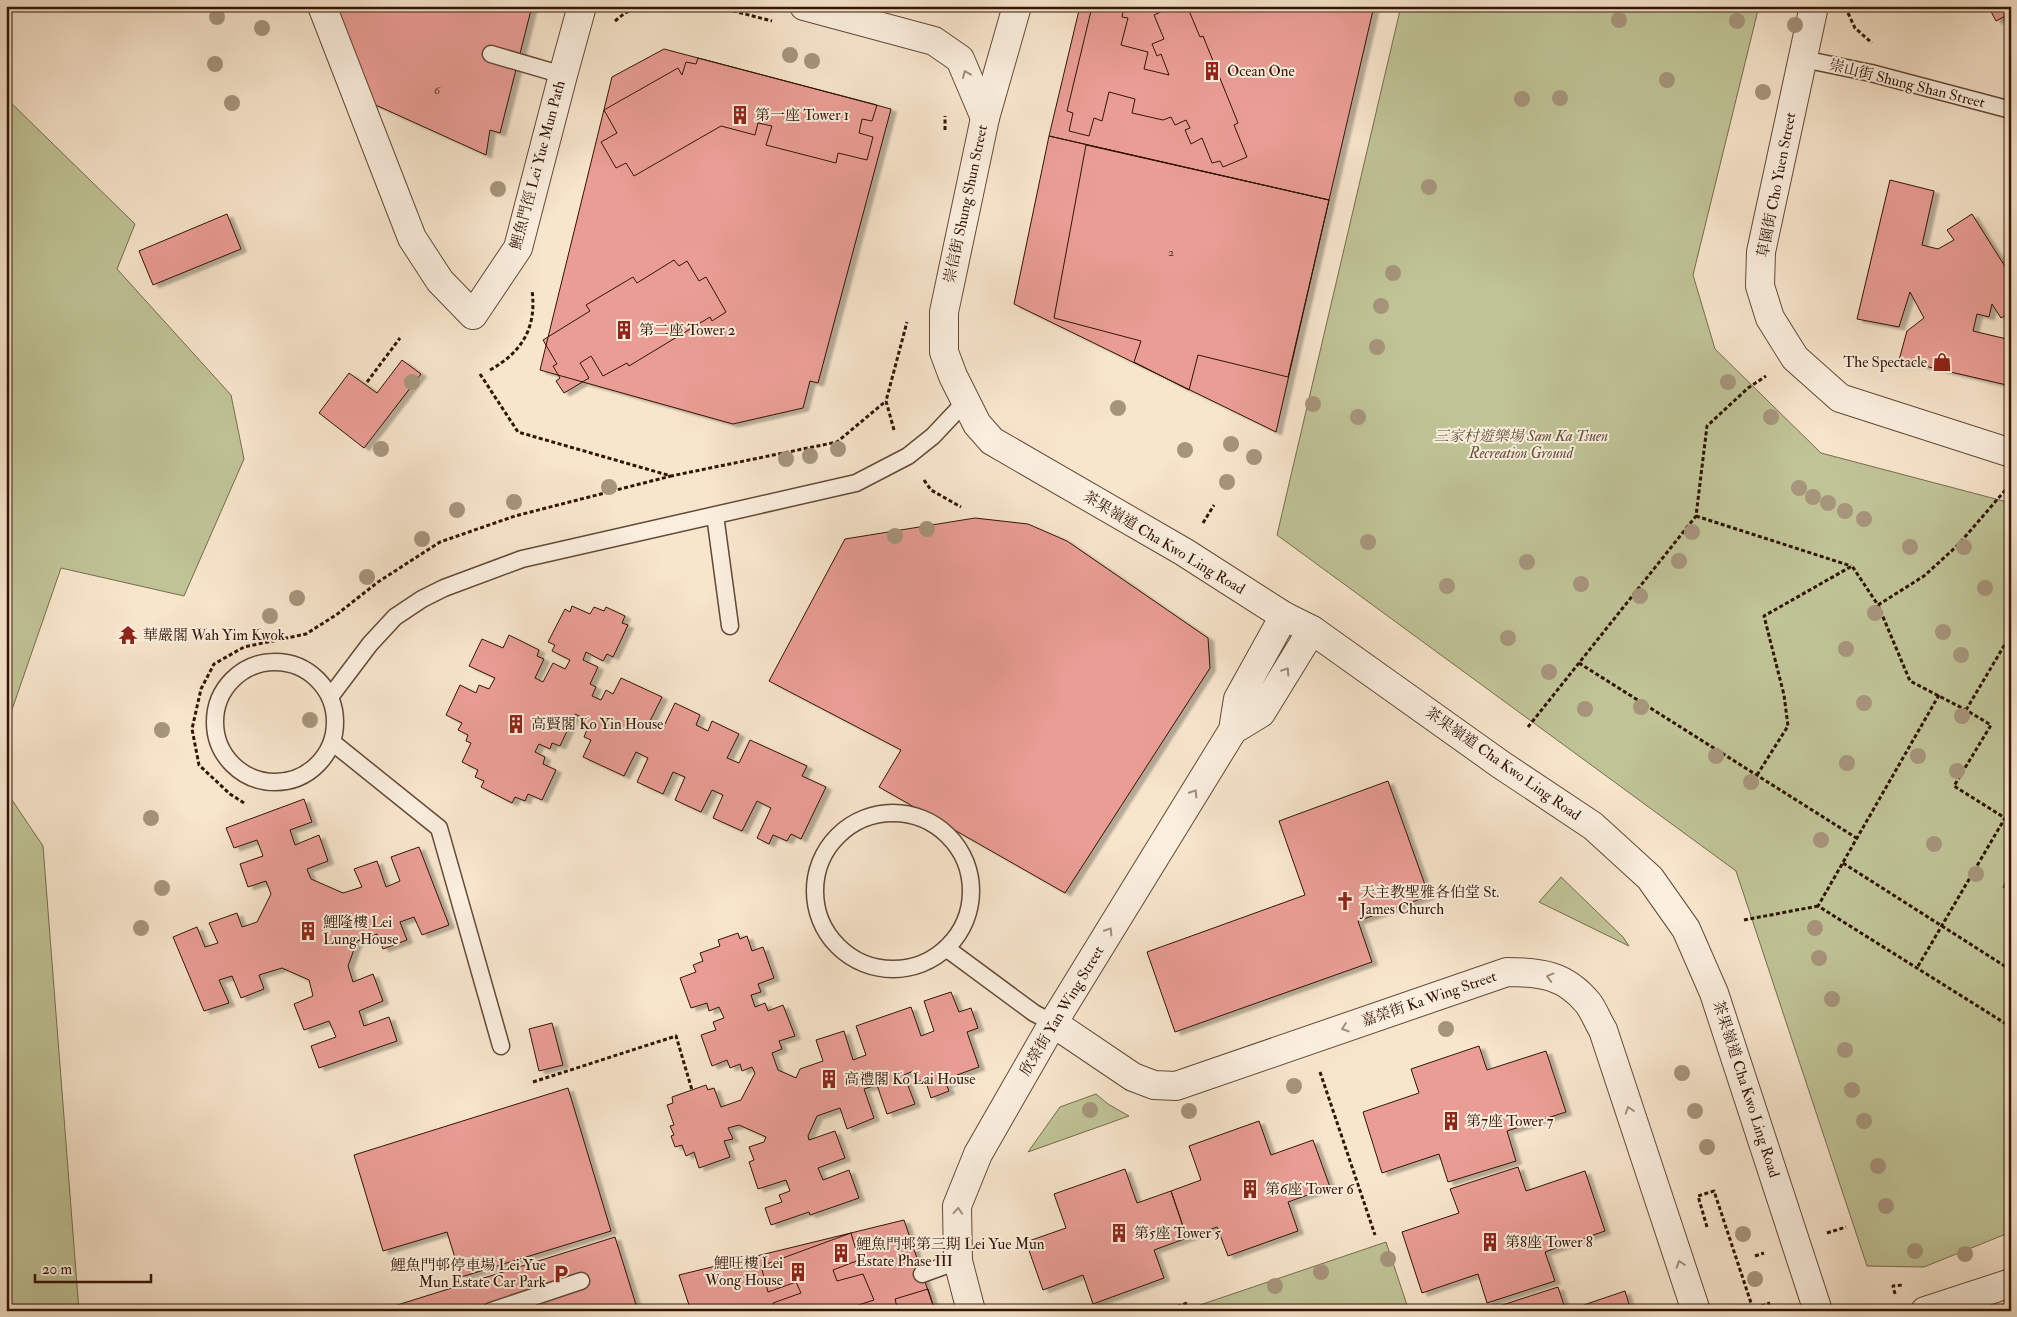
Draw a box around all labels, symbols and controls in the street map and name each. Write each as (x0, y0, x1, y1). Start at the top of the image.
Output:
street label: 崇山街 Shung Shan Street (1827, 55, 1987, 113)
building icon: Ocean One (1201, 60, 1223, 82)
place label: Ocean One (1227, 62, 1295, 81)
one-way arrow (961, 70, 971, 78)
street label: 鯉魚門徑 Lei Yue Mun Path (506, 78, 570, 251)
house number: 6 (434, 83, 441, 98)
building icon: 第一座 Tower 1 (729, 104, 751, 126)
place label: 第一座 Tower 1 (755, 106, 849, 125)
street label: 草園街 Cho Yuen Street (1754, 111, 1800, 259)
street label: 崇信街 Shung Shun Street (940, 123, 992, 285)
house number: 2 (1168, 245, 1174, 260)
building icon: 第二座 Tower 2 (613, 319, 635, 341)
place label: 第二座 Tower 2 (639, 321, 736, 340)
shop icon: The Spectacle (1931, 351, 1953, 373)
place label: The Spectacle (1843, 353, 1927, 373)
park label: 三家村遊樂場 Sam Ka Tsuen Recreation Ground (1434, 427, 1608, 463)
street label: 茶果嶺道 Cha Kwo Ling Road (1080, 487, 1249, 599)
temple icon: 華嚴閣 Wah Yim Kwok (117, 624, 139, 646)
place label: 華嚴閣 Wah Yim Kwok (143, 626, 285, 645)
one-way arrow (1280, 668, 1290, 677)
street label: 茶果嶺道 Cha Kwo Ling Road (1422, 703, 1585, 825)
building icon: 高賢閣 Ko Yin House (505, 713, 527, 735)
place label: 高賢閣 Ko Yin House (531, 715, 663, 734)
one-way arrow (1188, 789, 1198, 798)
place label: 天主教聖雅各伯堂 St. James Church (1359, 883, 1499, 920)
church icon: 天主教聖雅各伯堂 St. James Church (1334, 890, 1356, 912)
place label: 鯉隆樓 Lei Lung House (323, 913, 398, 949)
building icon: 鯉隆樓 Lei Lung House (297, 920, 319, 942)
one-way arrow (1103, 927, 1112, 936)
street label: 欣榮街 Yan Wing Street (1016, 943, 1108, 1079)
street label: 嘉榮街 Ka Wing Street (1359, 967, 1499, 1031)
one-way arrow (1547, 972, 1555, 982)
street label: 茶果嶺道 Cha Kwo Ling Road (1708, 998, 1784, 1181)
one-way arrow (1341, 1022, 1350, 1032)
building icon: 高禮閣 Ko Lai House (818, 1068, 840, 1090)
place label: 高禮閣 Ko Lai House (844, 1070, 975, 1089)
one-way arrow (1625, 1106, 1635, 1115)
building icon: 第7座 Tower 7 (1440, 1110, 1462, 1132)
place label: 第7座 Tower 7 (1466, 1112, 1554, 1131)
building icon: 第6座 Tower 6 (1239, 1178, 1261, 1200)
place label: 第6座 Tower 6 (1265, 1180, 1355, 1199)
one-way arrow (952, 1207, 963, 1215)
building icon: 第5座 Tower 5 (1108, 1222, 1130, 1244)
place label: 第5座 Tower 5 (1134, 1224, 1221, 1243)
building icon: 第8座 Tower 8 (1479, 1231, 1501, 1253)
place label: 第8座 Tower 8 (1505, 1233, 1593, 1252)
place label: 鯉魚門邨第三期 Lei Yue Mun Estate Phase III (856, 1235, 1045, 1271)
building icon: 鯉魚門邨第三期 Lei Yue Mun Estate Phase III (830, 1242, 852, 1264)
scale bar (35, 1252, 151, 1284)
place label: 鯉旺樓 Lei Wong House (704, 1254, 783, 1290)
place label: 鯉魚門邨停車場 Lei Yue Mun Estate Car Park (390, 1256, 546, 1292)
text: 20 m (42, 1260, 72, 1279)
building icon: 鯉旺樓 Lei Wong House (787, 1261, 809, 1283)
one-way arrow (1676, 1261, 1686, 1269)
parking icon: 鯉魚門邨停車場 Lei Yue Mun Estate Car Park (550, 1263, 572, 1285)

